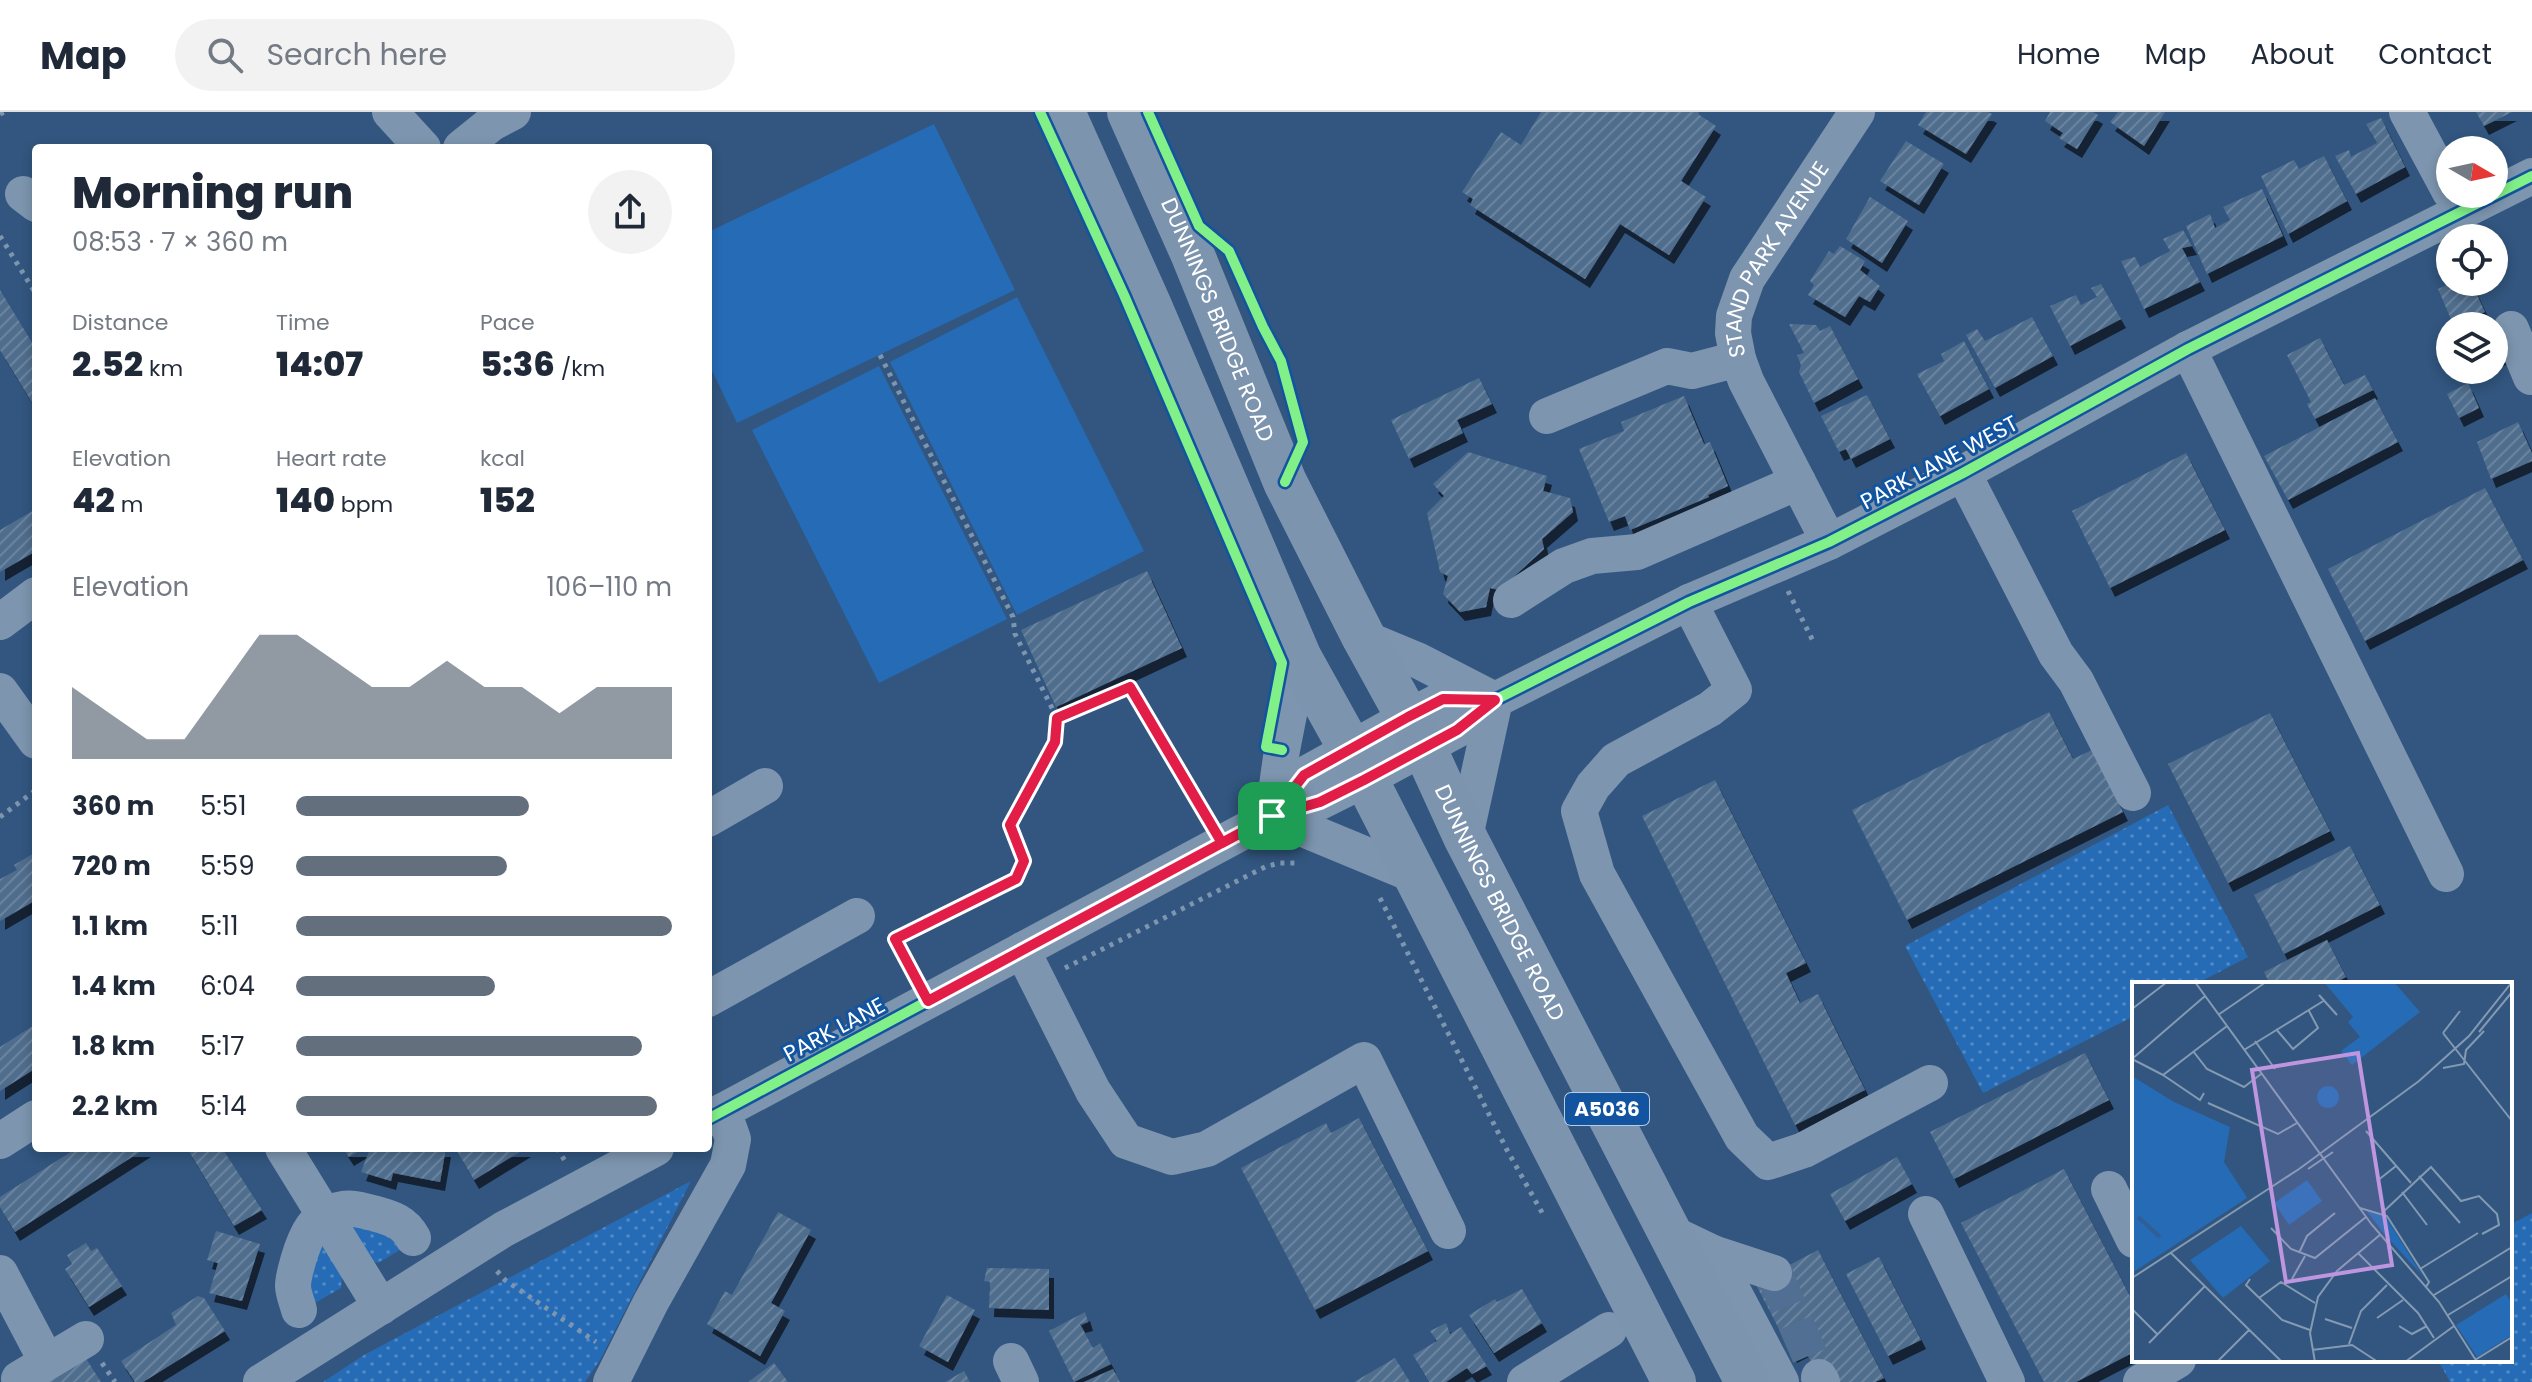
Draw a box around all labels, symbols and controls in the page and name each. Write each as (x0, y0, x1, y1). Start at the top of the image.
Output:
search box (175, 19, 735, 91)
text: Map (40, 29, 127, 82)
icon: search (203, 33, 247, 77)
text: Search here (267, 33, 447, 76)
text: Home (2017, 35, 2100, 74)
text: Map (2144, 35, 2206, 74)
text: About (2250, 35, 2334, 74)
text: Contact (2378, 35, 2492, 74)
north arrow (2436, 136, 2508, 208)
map controls (2436, 136, 2508, 384)
street label: STAND PARK AVENUE (1718, 155, 1836, 360)
text: Morning run (72, 162, 353, 223)
button: share (588, 170, 672, 254)
street label: DUNNINGS BRIDGE ROAD (1153, 193, 1282, 446)
text: 08:53 · 7 × 360 m (72, 224, 288, 260)
button: locate (2436, 224, 2508, 296)
text: Distance (72, 307, 168, 338)
text: Time (276, 307, 330, 338)
text: Pace (480, 307, 535, 338)
button: layers (2436, 312, 2508, 384)
text: 2.52 (72, 340, 143, 388)
text: 14:07 (276, 340, 363, 388)
text: 5:36 (480, 340, 555, 388)
text: km (143, 353, 183, 384)
text: /km (555, 353, 605, 384)
street label: PARK LANE WEST (1855, 408, 2024, 517)
text: Elevation (72, 443, 171, 474)
text: Heart rate (276, 443, 387, 474)
text: kcal (480, 443, 525, 474)
text: 42 (72, 476, 115, 524)
text: 140 (276, 476, 335, 524)
text: 152 (480, 476, 535, 524)
text: m (115, 489, 143, 520)
text: bpm (335, 489, 393, 520)
text: Elevation (72, 569, 189, 605)
text: 106–110 m (547, 569, 672, 605)
street label: DUNNINGS BRIDGE ROAD (1427, 779, 1572, 1026)
pin (1238, 782, 1306, 850)
text: 360 m (72, 788, 154, 824)
text: 5:51 (200, 788, 247, 824)
icon: arrive (1250, 794, 1294, 838)
text: 720 m (72, 848, 151, 884)
text: 5:59 (200, 848, 255, 884)
text: 1.1 km (72, 908, 148, 944)
text: 5:11 (200, 908, 239, 944)
text: 1.4 km (72, 968, 156, 1004)
text: 6:04 (200, 968, 255, 1004)
inset map (2132, 982, 2512, 1362)
street label: PARK LANE (778, 990, 891, 1069)
text: 1.8 km (72, 1028, 155, 1064)
text: 5:17 (200, 1028, 244, 1064)
text: 2.2 km (72, 1088, 158, 1124)
text: 5:14 (200, 1088, 247, 1124)
road number: A5036 (1565, 1093, 1649, 1125)

